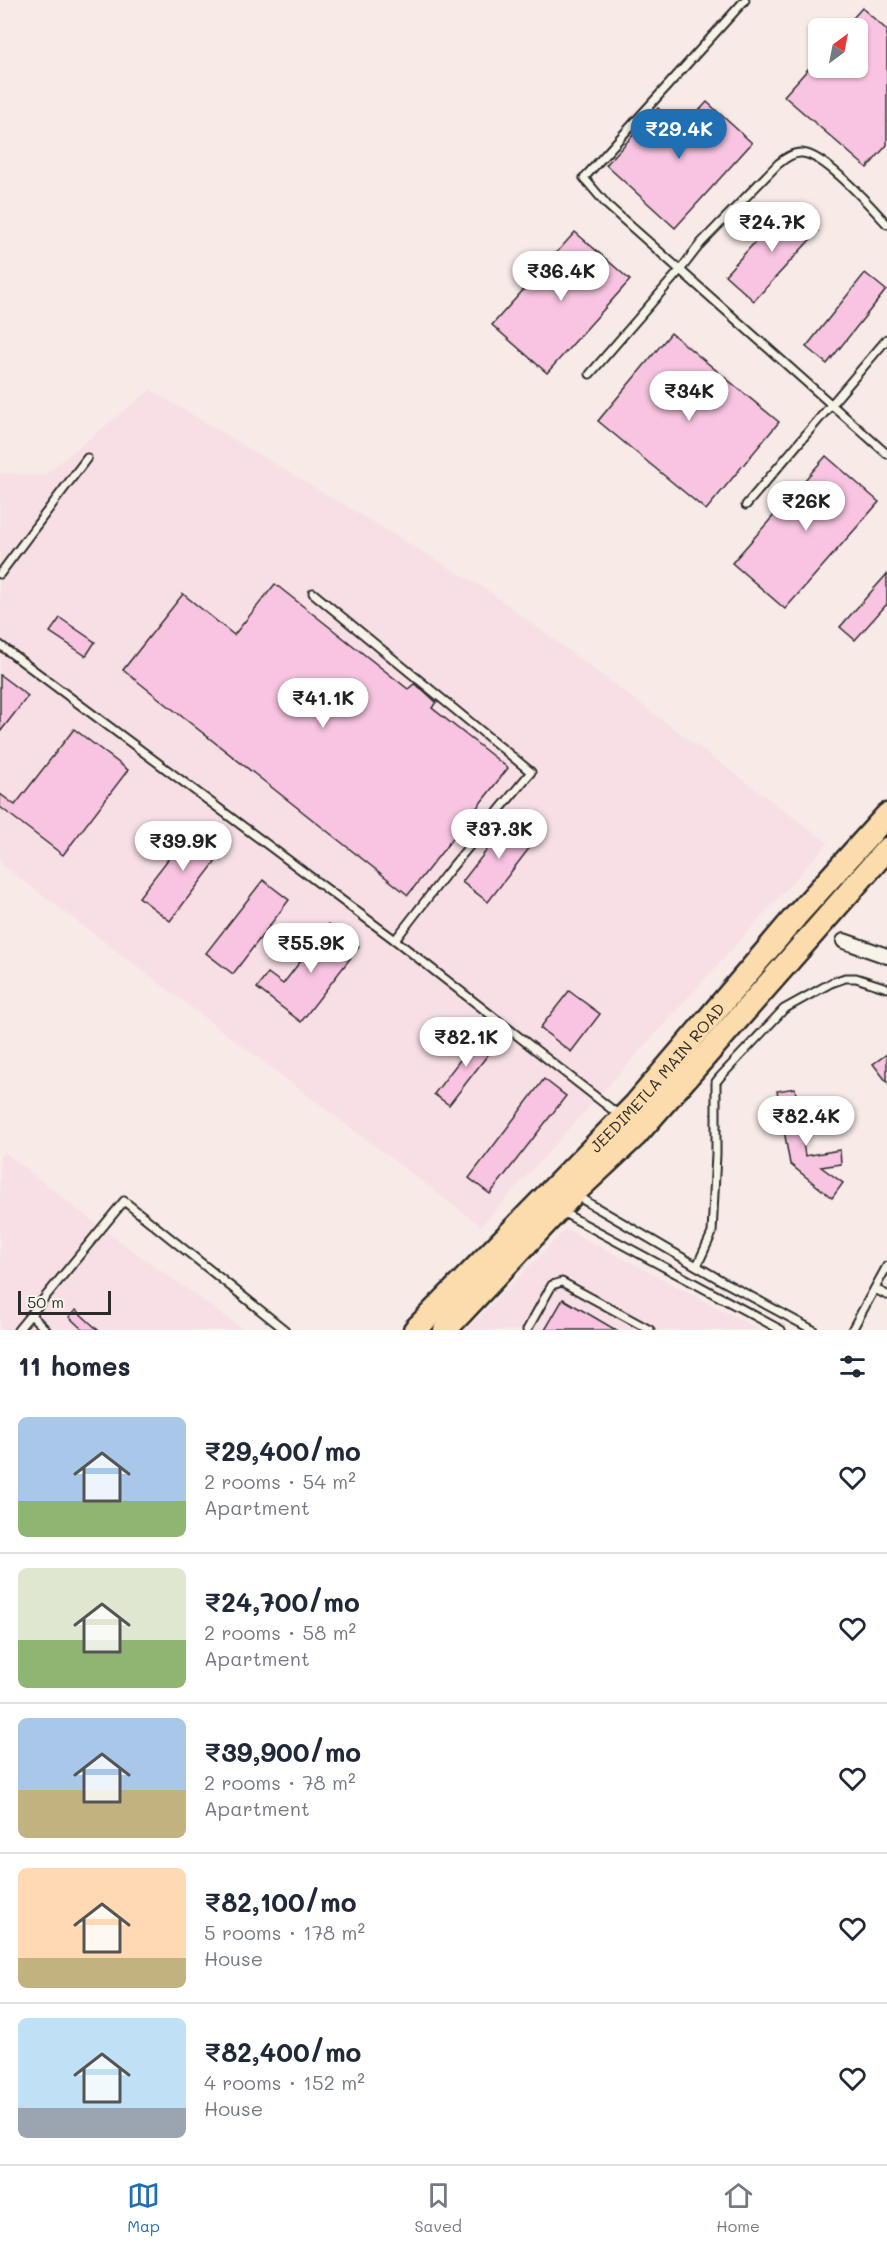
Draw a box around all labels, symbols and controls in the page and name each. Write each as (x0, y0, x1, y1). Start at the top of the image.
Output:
north arrow (808, 18, 868, 78)
map controls (808, 18, 868, 78)
pin: ₹29.4K (630, 109, 728, 160)
text: ₹29.4K (645, 115, 713, 141)
pin: ₹24.7K (723, 202, 821, 253)
text: ₹24.7K (738, 208, 806, 234)
pin: ₹36.4K (512, 251, 610, 302)
text: ₹36.4K (526, 257, 596, 283)
pin: ₹34K (653, 371, 725, 422)
text: ₹34K (663, 377, 715, 403)
pin: ₹26K (770, 481, 842, 532)
text: ₹26K (781, 487, 831, 513)
pin: ₹41.1K (274, 678, 372, 729)
text: ₹41.1K (292, 684, 354, 710)
pin: ₹37.3K (450, 809, 548, 860)
text: ₹37.3K (465, 815, 533, 841)
pin: ₹39.9K (134, 821, 232, 872)
text: ₹39.9K (149, 827, 217, 853)
pin: ₹55.9K (262, 923, 360, 974)
text: ₹55.9K (277, 929, 345, 955)
street label: JEEDIMETLA MAIN ROAD (585, 998, 729, 1156)
pin: ₹82.1K (417, 1017, 515, 1068)
text: ₹82.1K (434, 1023, 499, 1049)
pin: ₹82.4K (757, 1096, 855, 1147)
text: ₹82.4K (772, 1102, 840, 1128)
scale bar (18, 1288, 111, 1316)
text: 50 m (27, 1291, 64, 1312)
text: 11 homes (18, 1349, 131, 1383)
icon: filters (836, 1350, 869, 1383)
text: ₹29,400/mo (204, 1434, 361, 1468)
icon: home (66, 1441, 138, 1513)
icon: heart (836, 1461, 869, 1494)
text: 2 rooms · 54 m² (204, 1468, 356, 1494)
text: Apartment (204, 1494, 310, 1520)
text: ₹24,700/mo (204, 1585, 360, 1619)
icon: home (66, 1592, 138, 1664)
icon: heart (836, 1612, 869, 1645)
text: 2 rooms · 58 m² (204, 1619, 356, 1645)
text: Apartment (204, 1645, 310, 1671)
text: ₹39,900/mo (204, 1735, 361, 1769)
icon: home (66, 1742, 138, 1814)
icon: heart (836, 1762, 869, 1795)
text: 2 rooms · 78 m² (204, 1769, 356, 1795)
text: Apartment (204, 1795, 310, 1821)
text: ₹82,100/mo (204, 1885, 356, 1919)
icon: home (66, 1892, 138, 1964)
icon: heart (836, 1912, 869, 1945)
text: 5 rooms · 178 m² (204, 1919, 365, 1945)
text: House (204, 1945, 263, 1971)
text: ₹82,400/mo (204, 2035, 361, 2069)
icon: home (66, 2042, 138, 2114)
icon: heart (836, 2062, 869, 2095)
text: 4 rooms · 152 m² (204, 2069, 365, 2095)
text: House (204, 2095, 263, 2121)
tab: Map (127, 2179, 160, 2236)
tab: Saved (414, 2179, 462, 2236)
tab: Home (716, 2179, 760, 2236)

